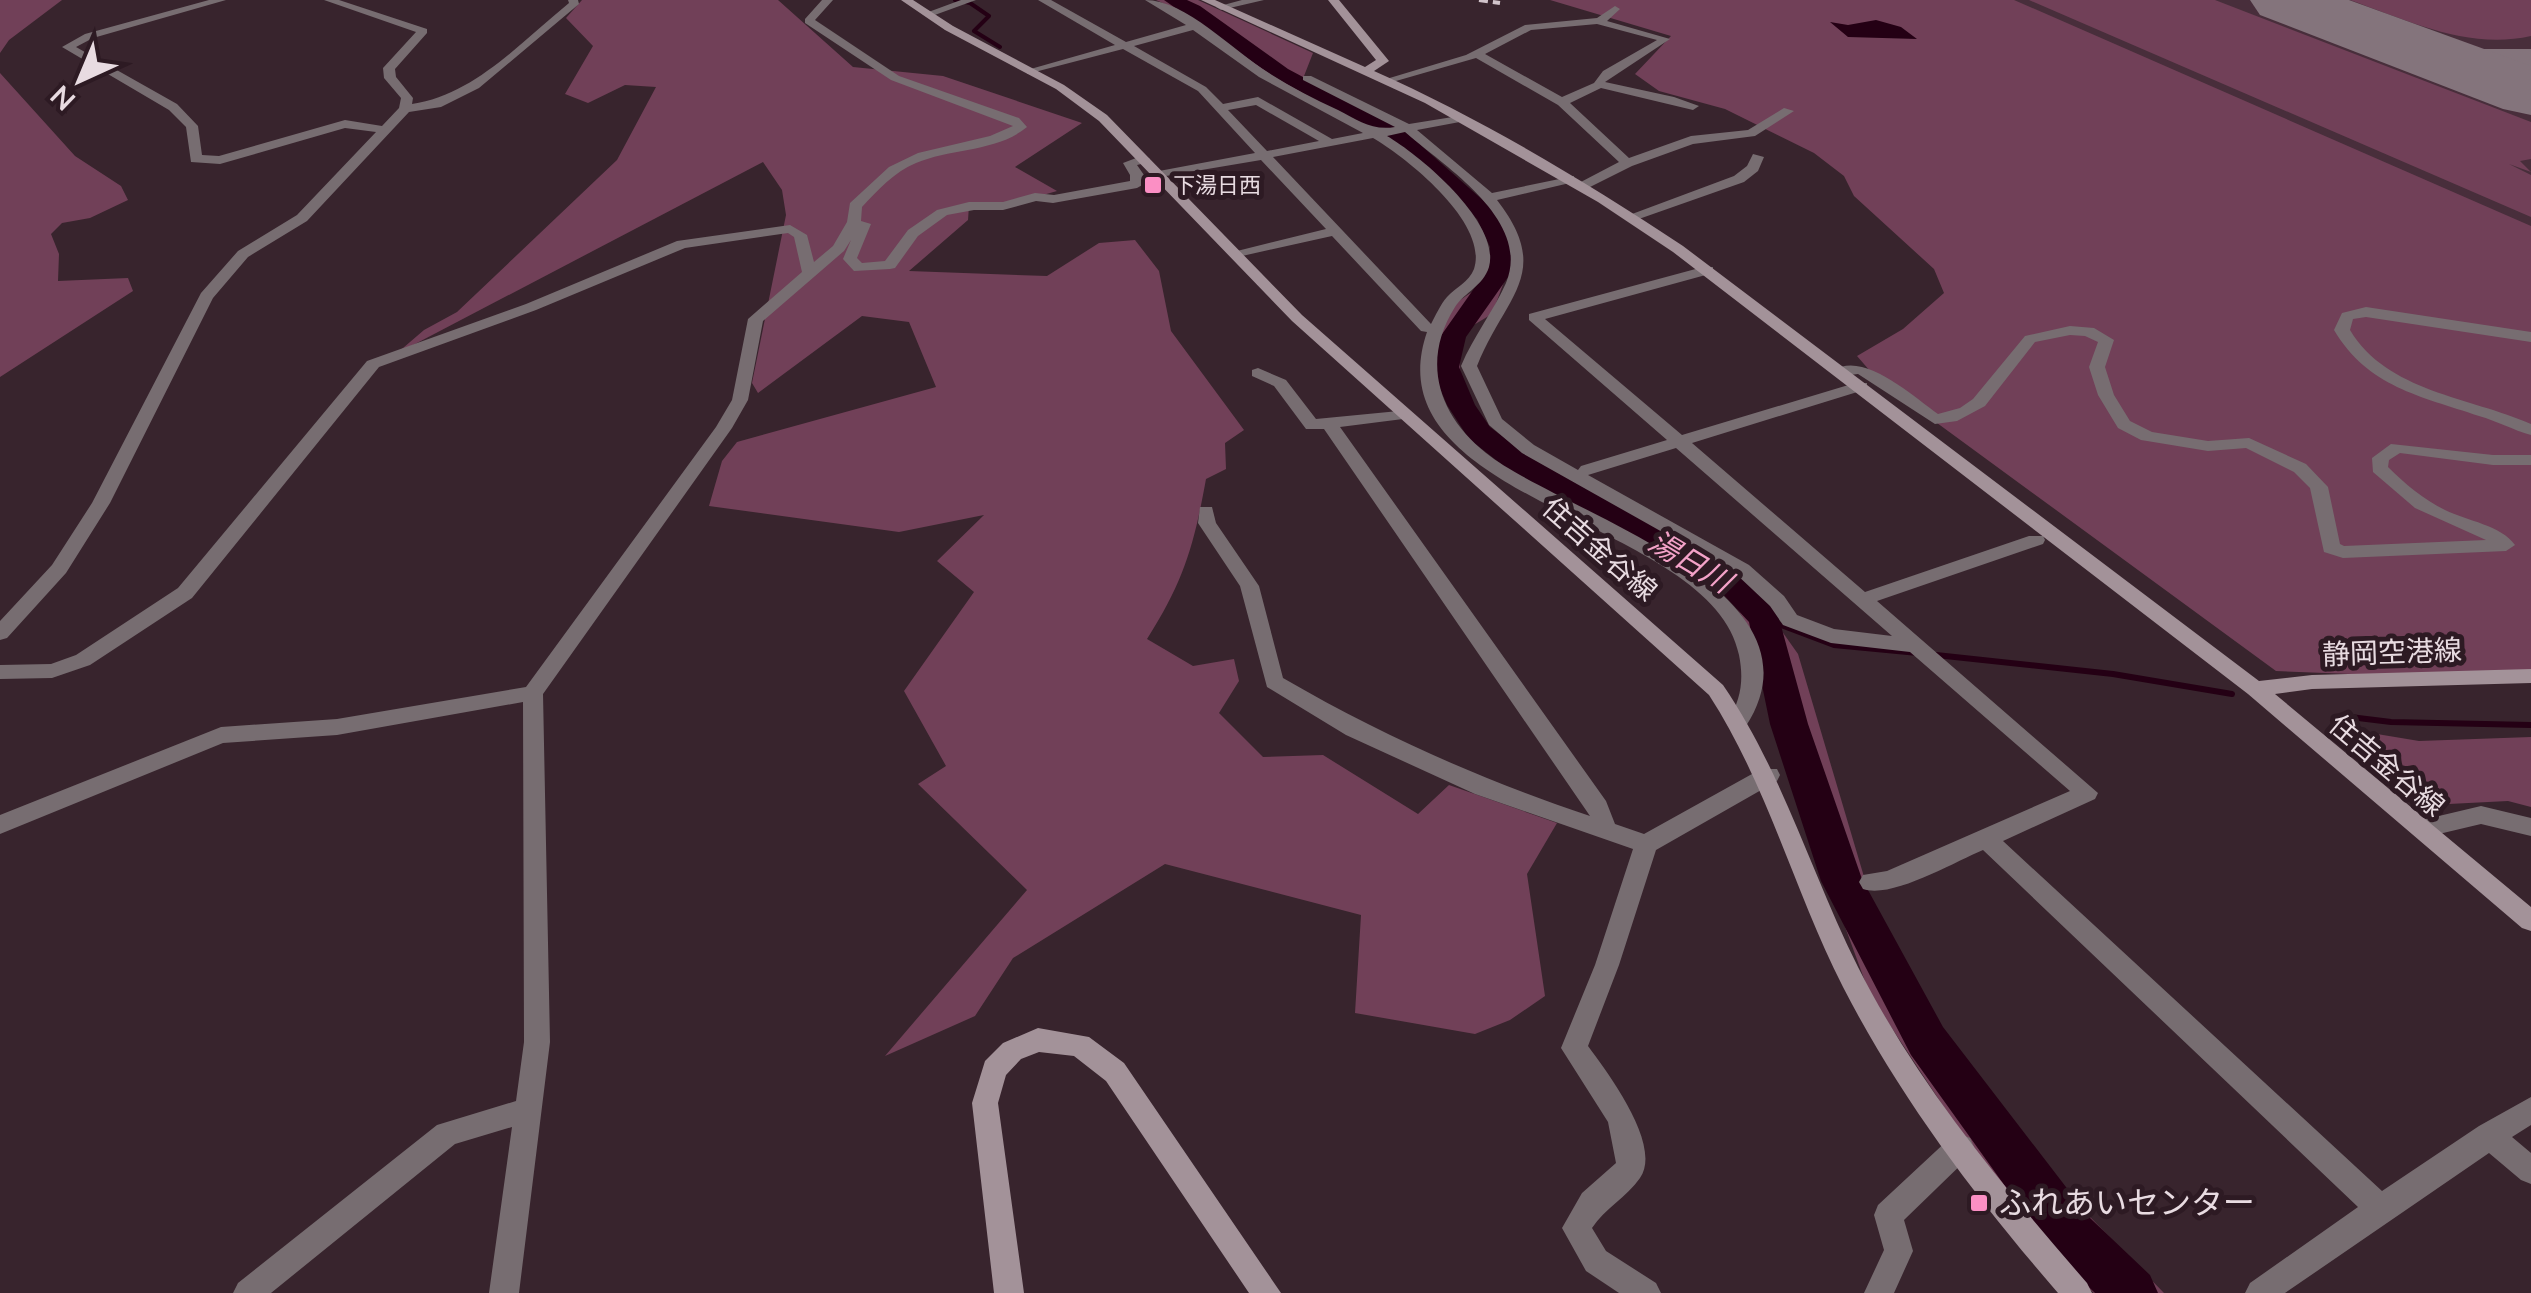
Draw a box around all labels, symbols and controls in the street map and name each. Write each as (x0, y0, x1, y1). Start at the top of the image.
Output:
north arrow (30, 30, 130, 130)
text: N (43, 78, 82, 118)
place label: 下湯日西 (1173, 171, 1261, 199)
marker: 下湯日西 (1142, 174, 1164, 196)
street label: 住吉金谷線 (1536, 489, 1665, 608)
water label: 湯日川 (1642, 522, 1741, 602)
street label: 静岡空港線 (2321, 632, 2463, 671)
street label: 住吉金谷線 (2322, 706, 2452, 823)
place label: ふれあいセンター (1999, 1182, 2255, 1222)
marker: ふれあいセンター (1968, 1192, 1990, 1214)

